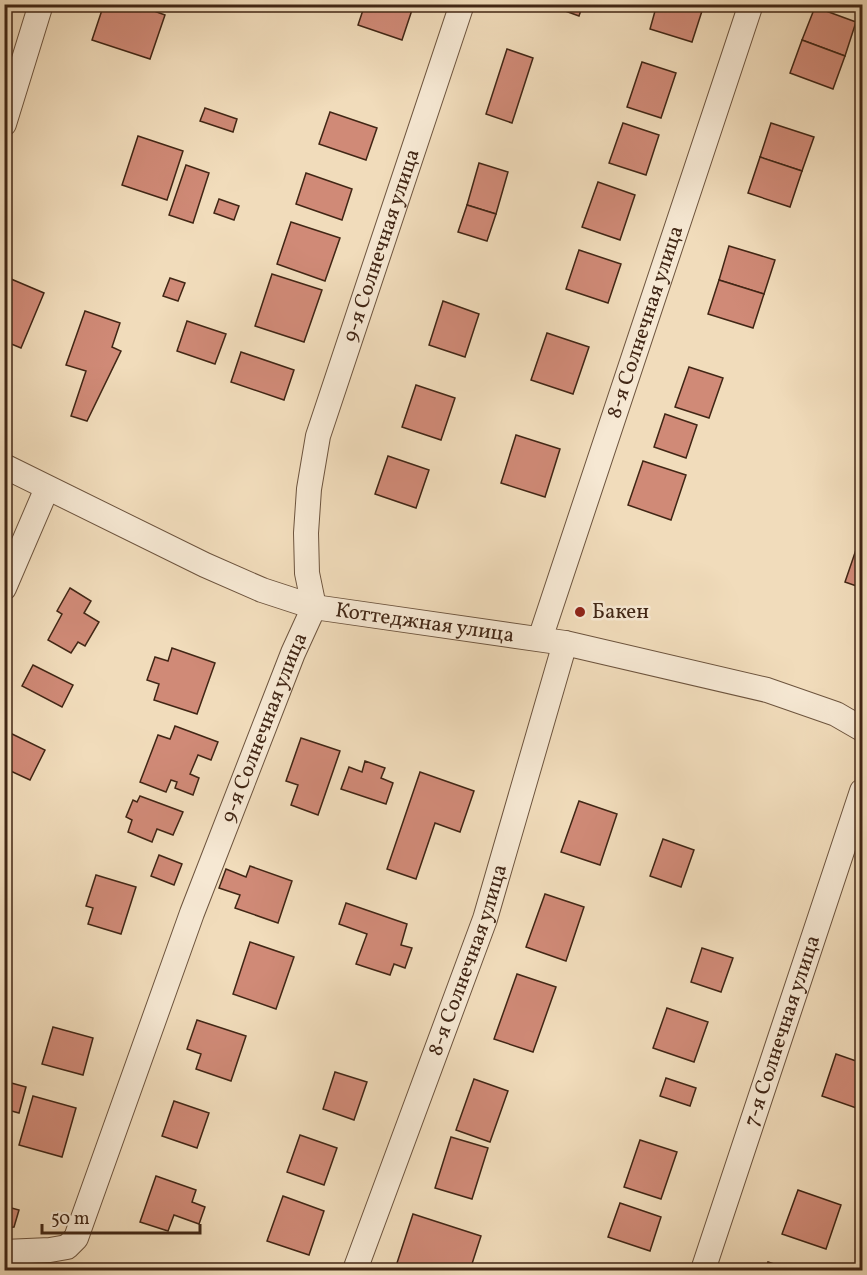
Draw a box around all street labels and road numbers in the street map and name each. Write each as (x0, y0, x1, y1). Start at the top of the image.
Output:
street label: 9-я Солнечная улица (336, 145, 427, 346)
street label: 8-я Солнечная улица (600, 222, 691, 422)
street label: Коттеджная улица (333, 596, 516, 650)
street label: 9-я Солнечная улица (214, 628, 315, 827)
street label: 8-я Солнечная улица (421, 861, 515, 1060)
street label: 7-я Солнечная улица (737, 931, 828, 1130)

